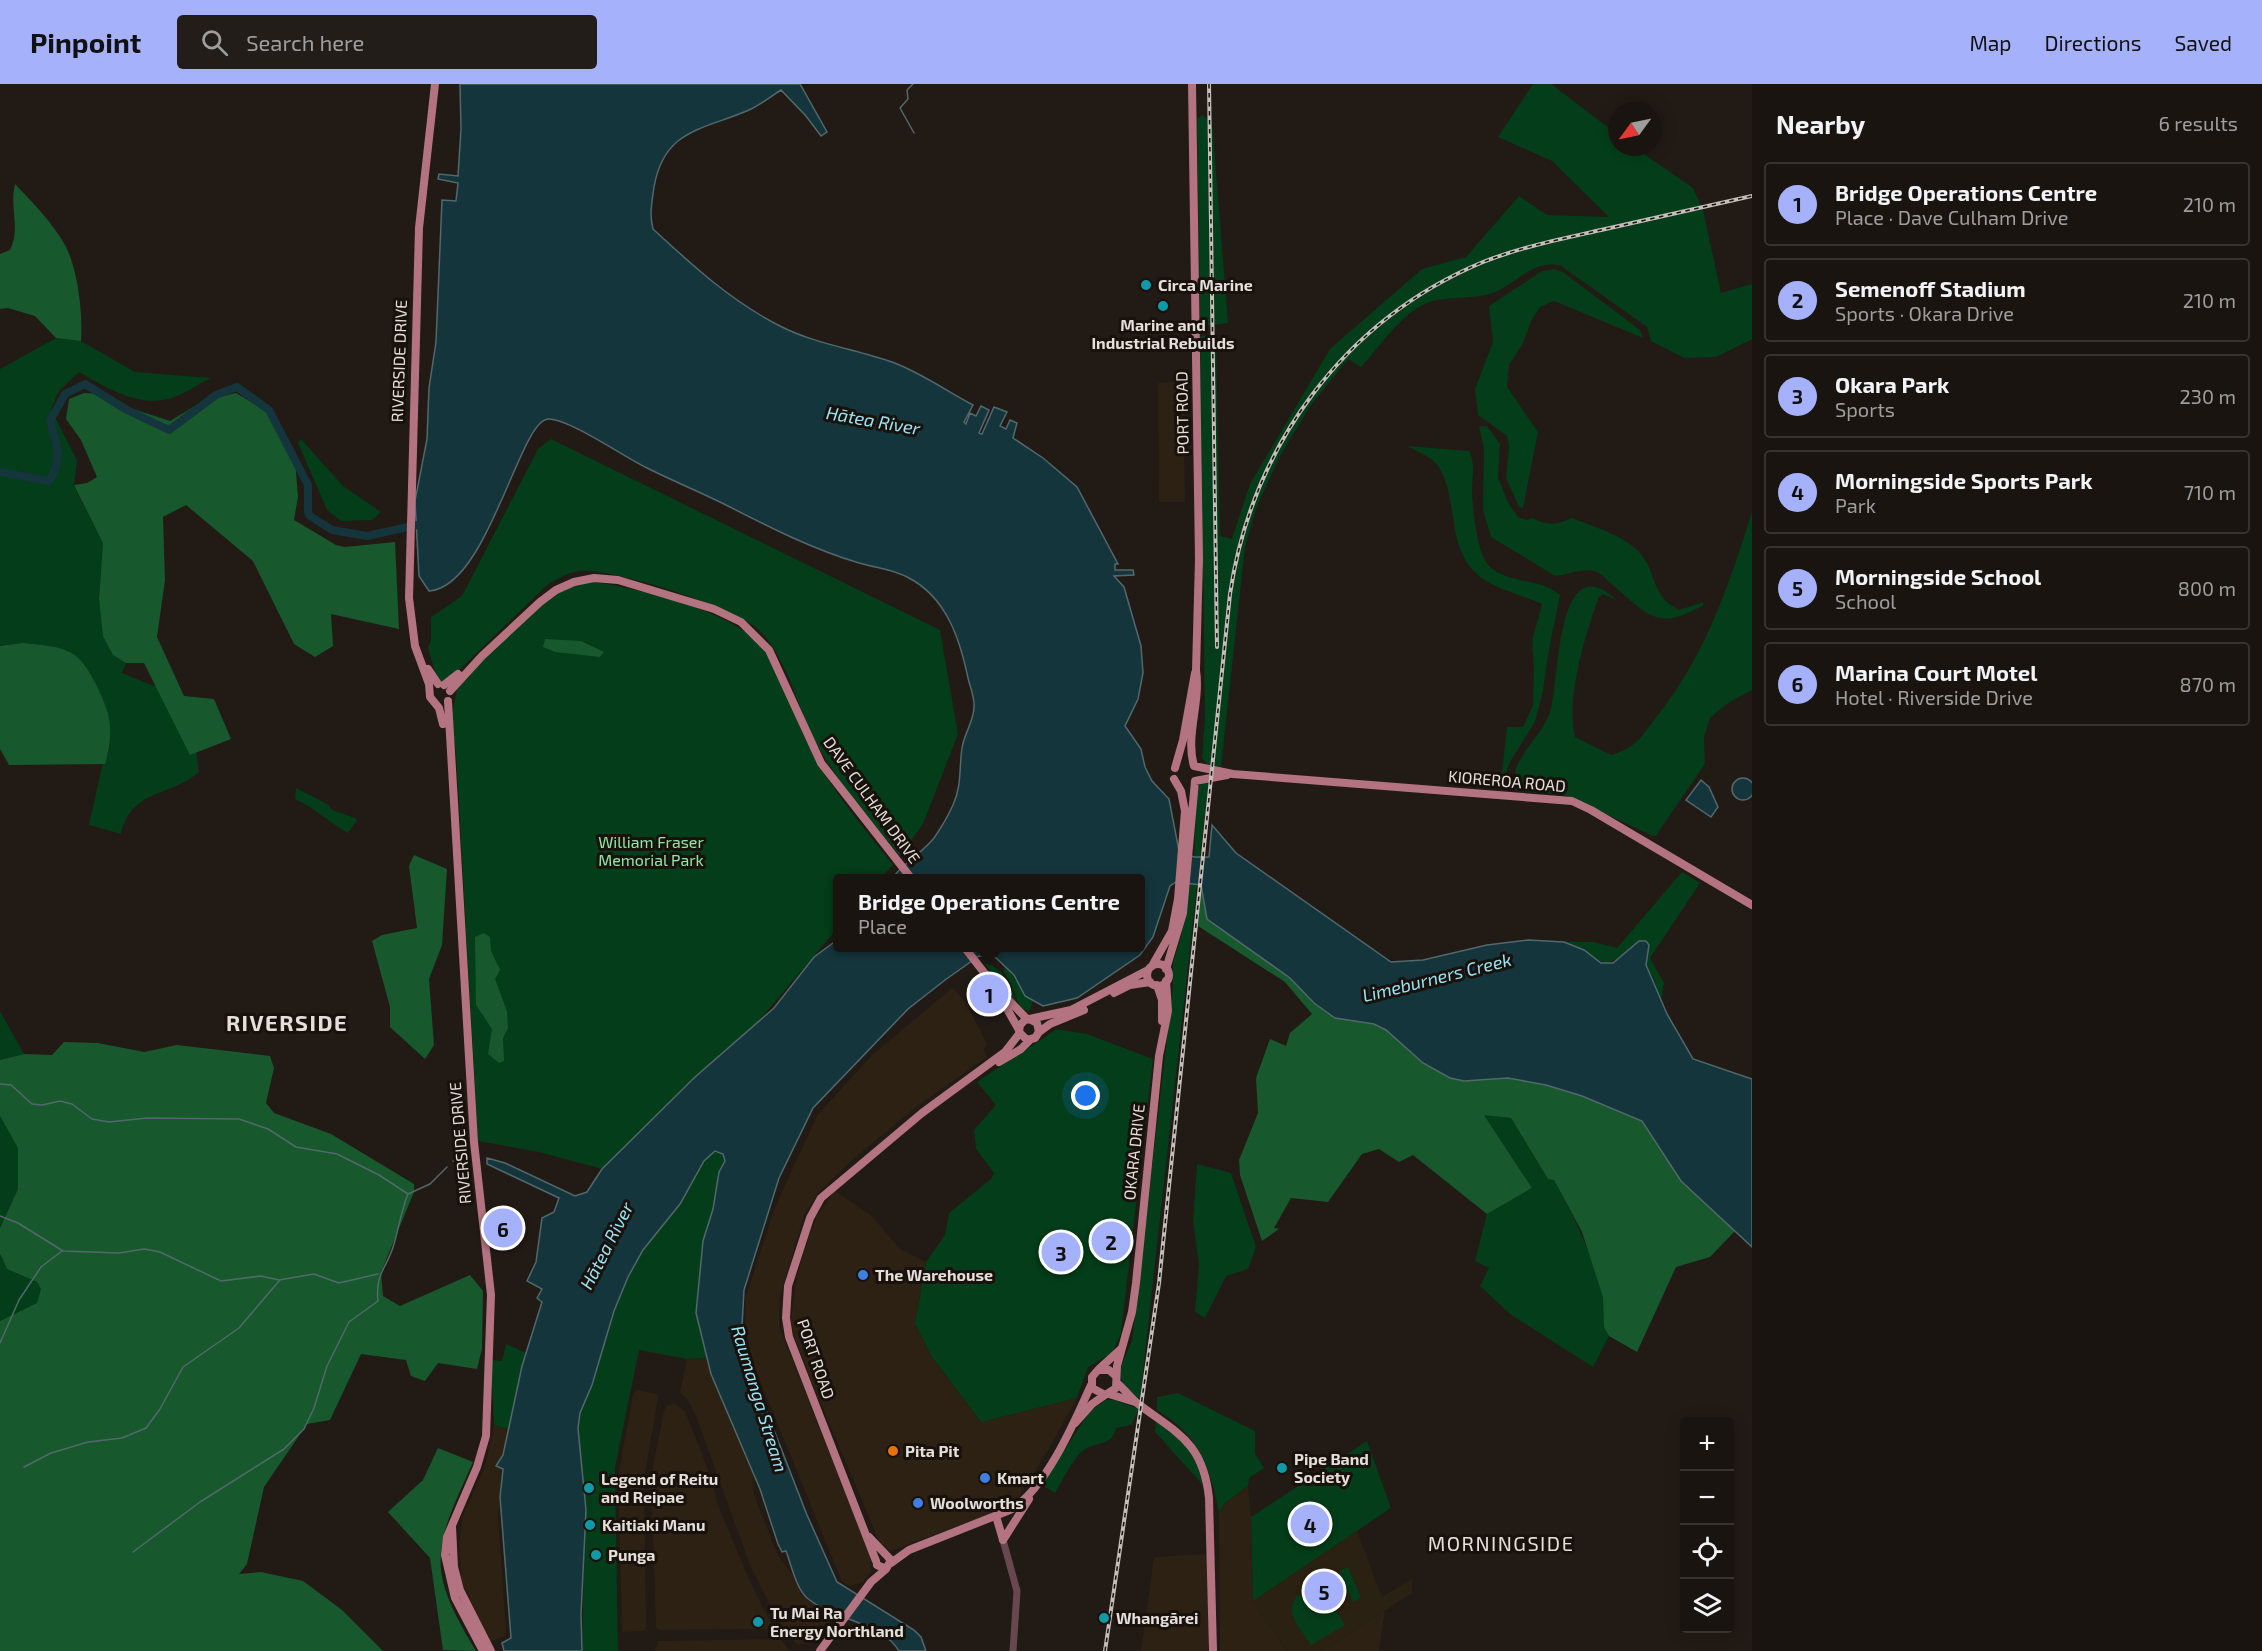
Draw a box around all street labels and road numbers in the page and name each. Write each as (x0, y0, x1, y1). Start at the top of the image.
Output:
street label: RIVERSIDE DRIVE (387, 299, 410, 422)
street label: PORT ROAD (1171, 371, 1192, 455)
street label: DAVE CULHAM DRIVE (820, 733, 925, 867)
street label: KIOREROA ROAD (1447, 766, 1567, 795)
street label: RIVERSIDE DRIVE (445, 1081, 474, 1205)
street label: OKARA DRIVE (1119, 1103, 1148, 1201)
street label: PORT ROAD (794, 1316, 839, 1401)

